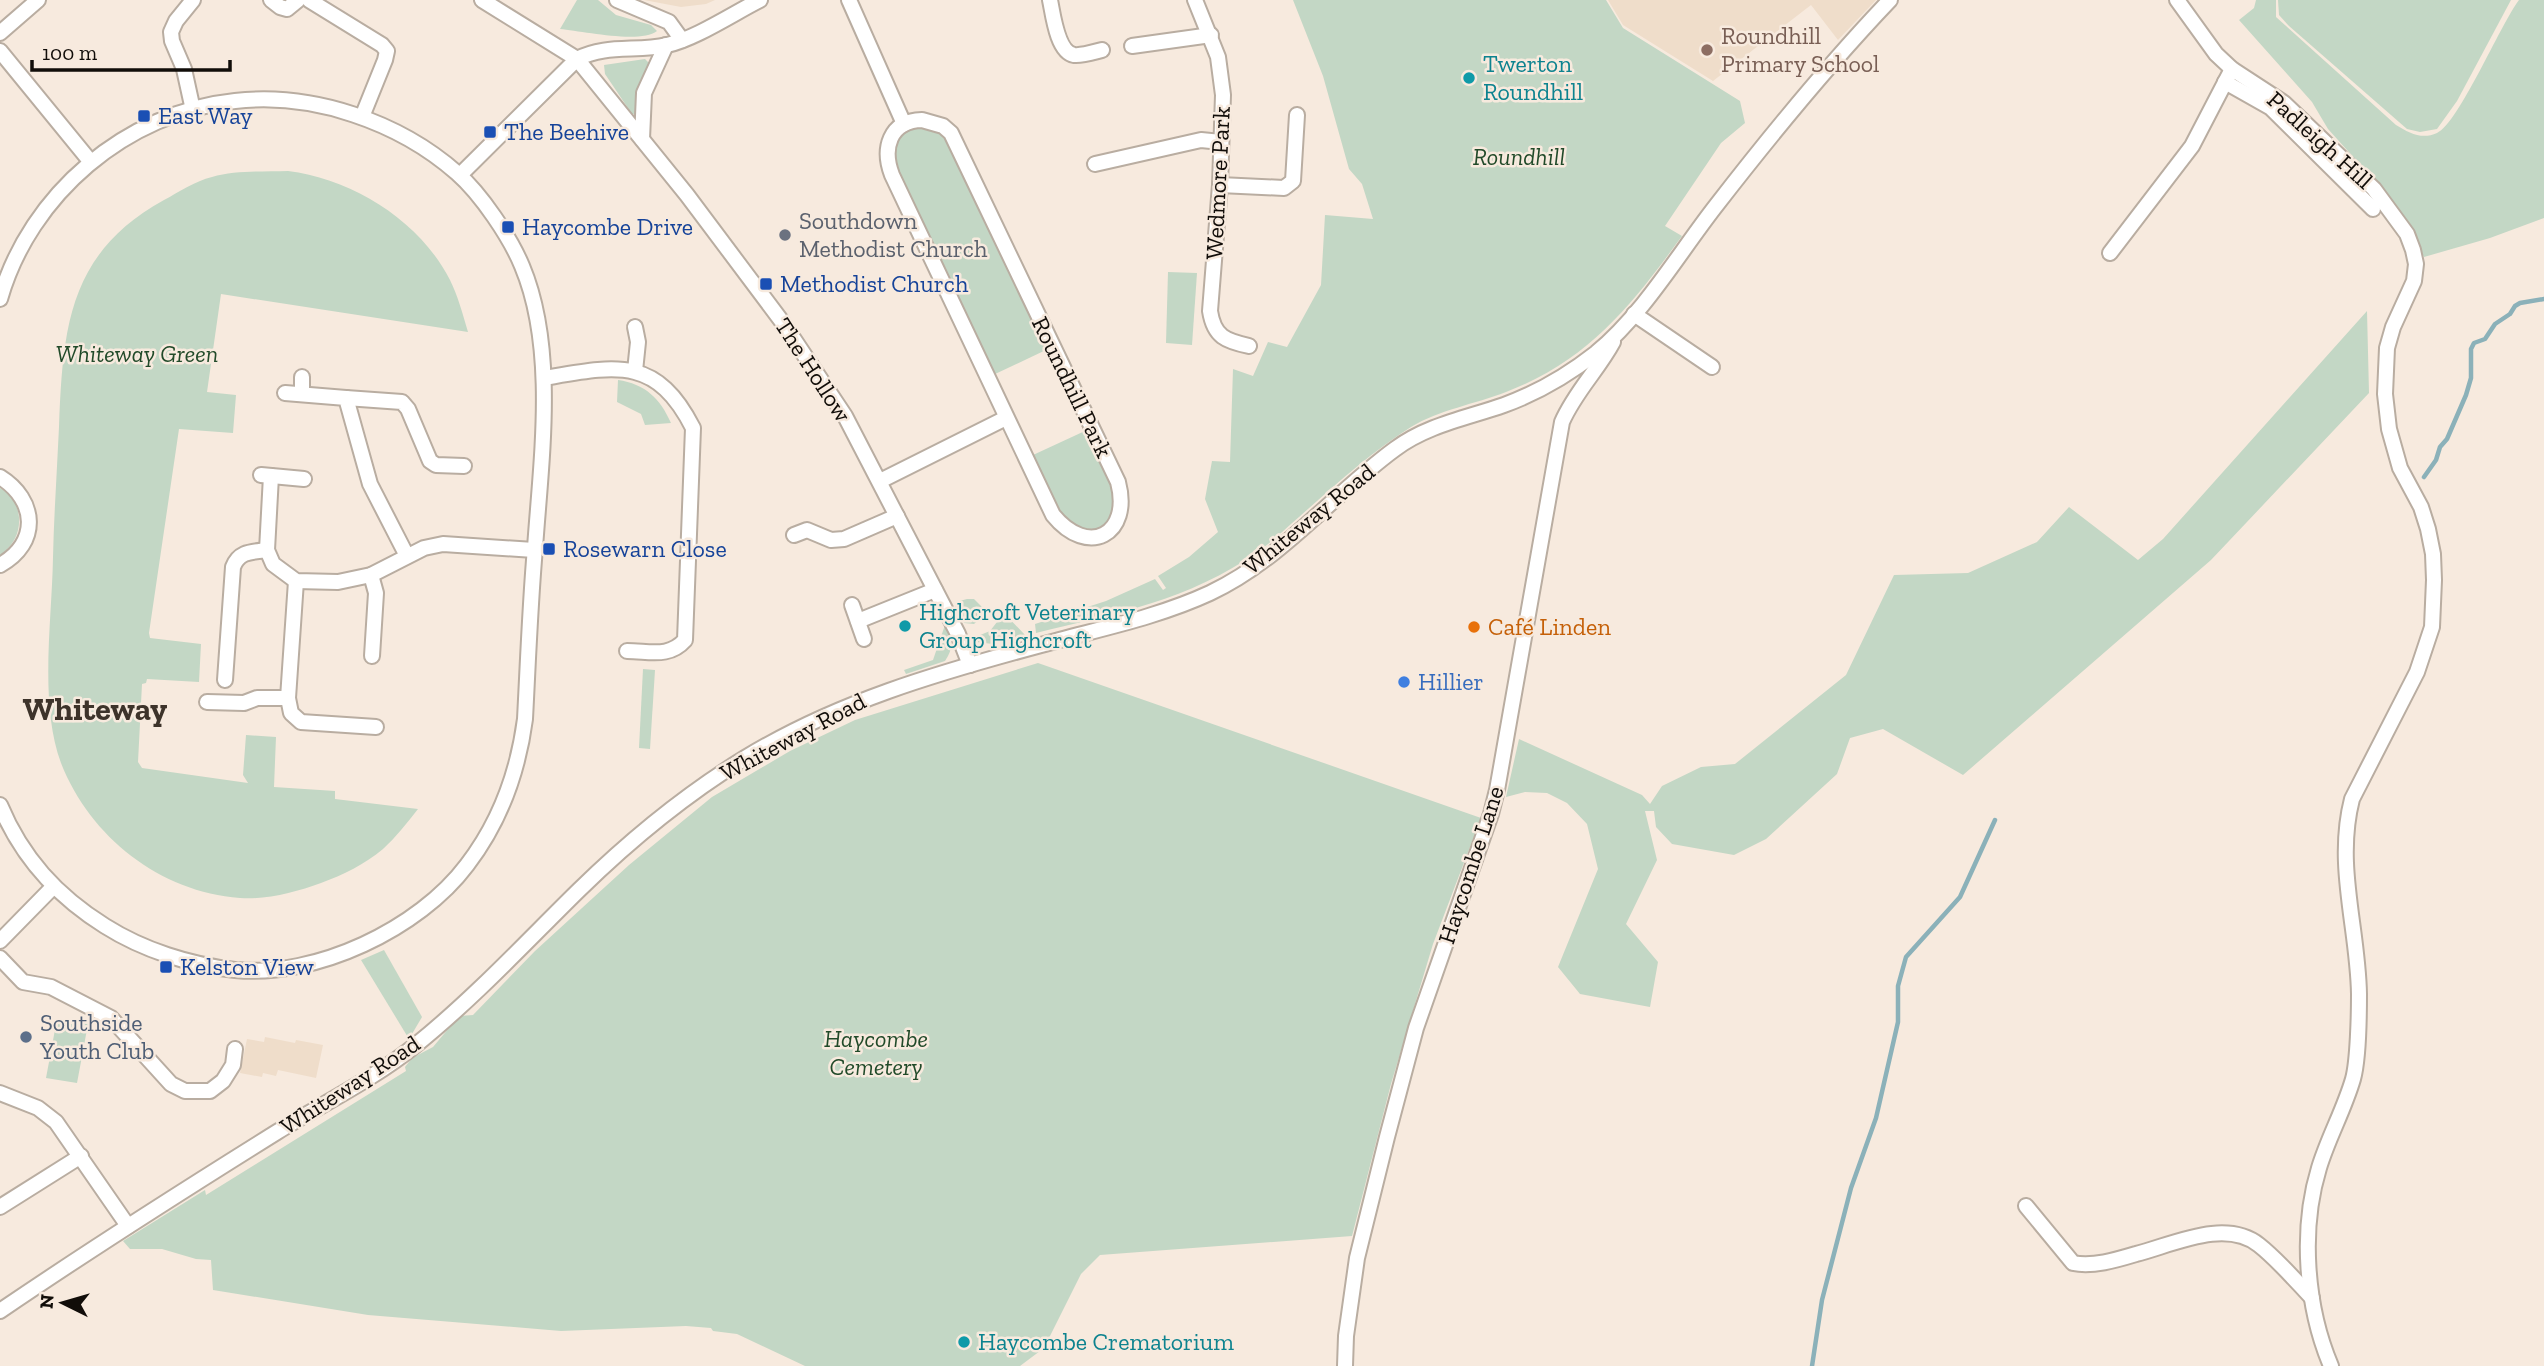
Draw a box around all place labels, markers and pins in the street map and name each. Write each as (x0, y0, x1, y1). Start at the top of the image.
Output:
place label: Roundhill Primary School (1721, 21, 1879, 78)
marker: Roundhill Primary School (1699, 42, 1715, 58)
place label: Twerton Roundhill (1483, 49, 1583, 106)
marker: Twerton Roundhill (1461, 70, 1477, 86)
place label: East Way (158, 101, 253, 130)
marker: East Way (136, 108, 152, 124)
place label: The Beehive (504, 117, 629, 146)
marker: The Beehive (482, 124, 498, 140)
place label: Southdown Methodist Church (799, 206, 988, 263)
place label: Haycombe Drive (522, 212, 693, 241)
marker: Haycombe Drive (500, 219, 516, 235)
marker: Southdown Methodist Church (777, 227, 793, 243)
place label: Methodist Church (780, 269, 969, 298)
marker: Methodist Church (758, 276, 774, 292)
place label: Rosewarn Close (563, 534, 727, 563)
marker: Rosewarn Close (541, 541, 557, 557)
place label: Highcroft Veterinary Group Highcroft (919, 597, 1136, 654)
place label: Café Linden (1488, 612, 1611, 641)
marker: Highcroft Veterinary Group Highcroft (897, 618, 913, 634)
marker: Café Linden (1466, 619, 1482, 635)
place label: Hillier (1418, 667, 1484, 696)
marker: Hillier (1396, 674, 1412, 690)
place label: Kelston View (180, 952, 315, 981)
marker: Kelston View (158, 959, 174, 975)
place label: Southside Youth Club (39, 1008, 154, 1065)
marker: Southside Youth Club (18, 1029, 34, 1045)
place label: Haycombe Crematorium (978, 1327, 1234, 1356)
marker: Haycombe Crematorium (956, 1334, 972, 1350)

